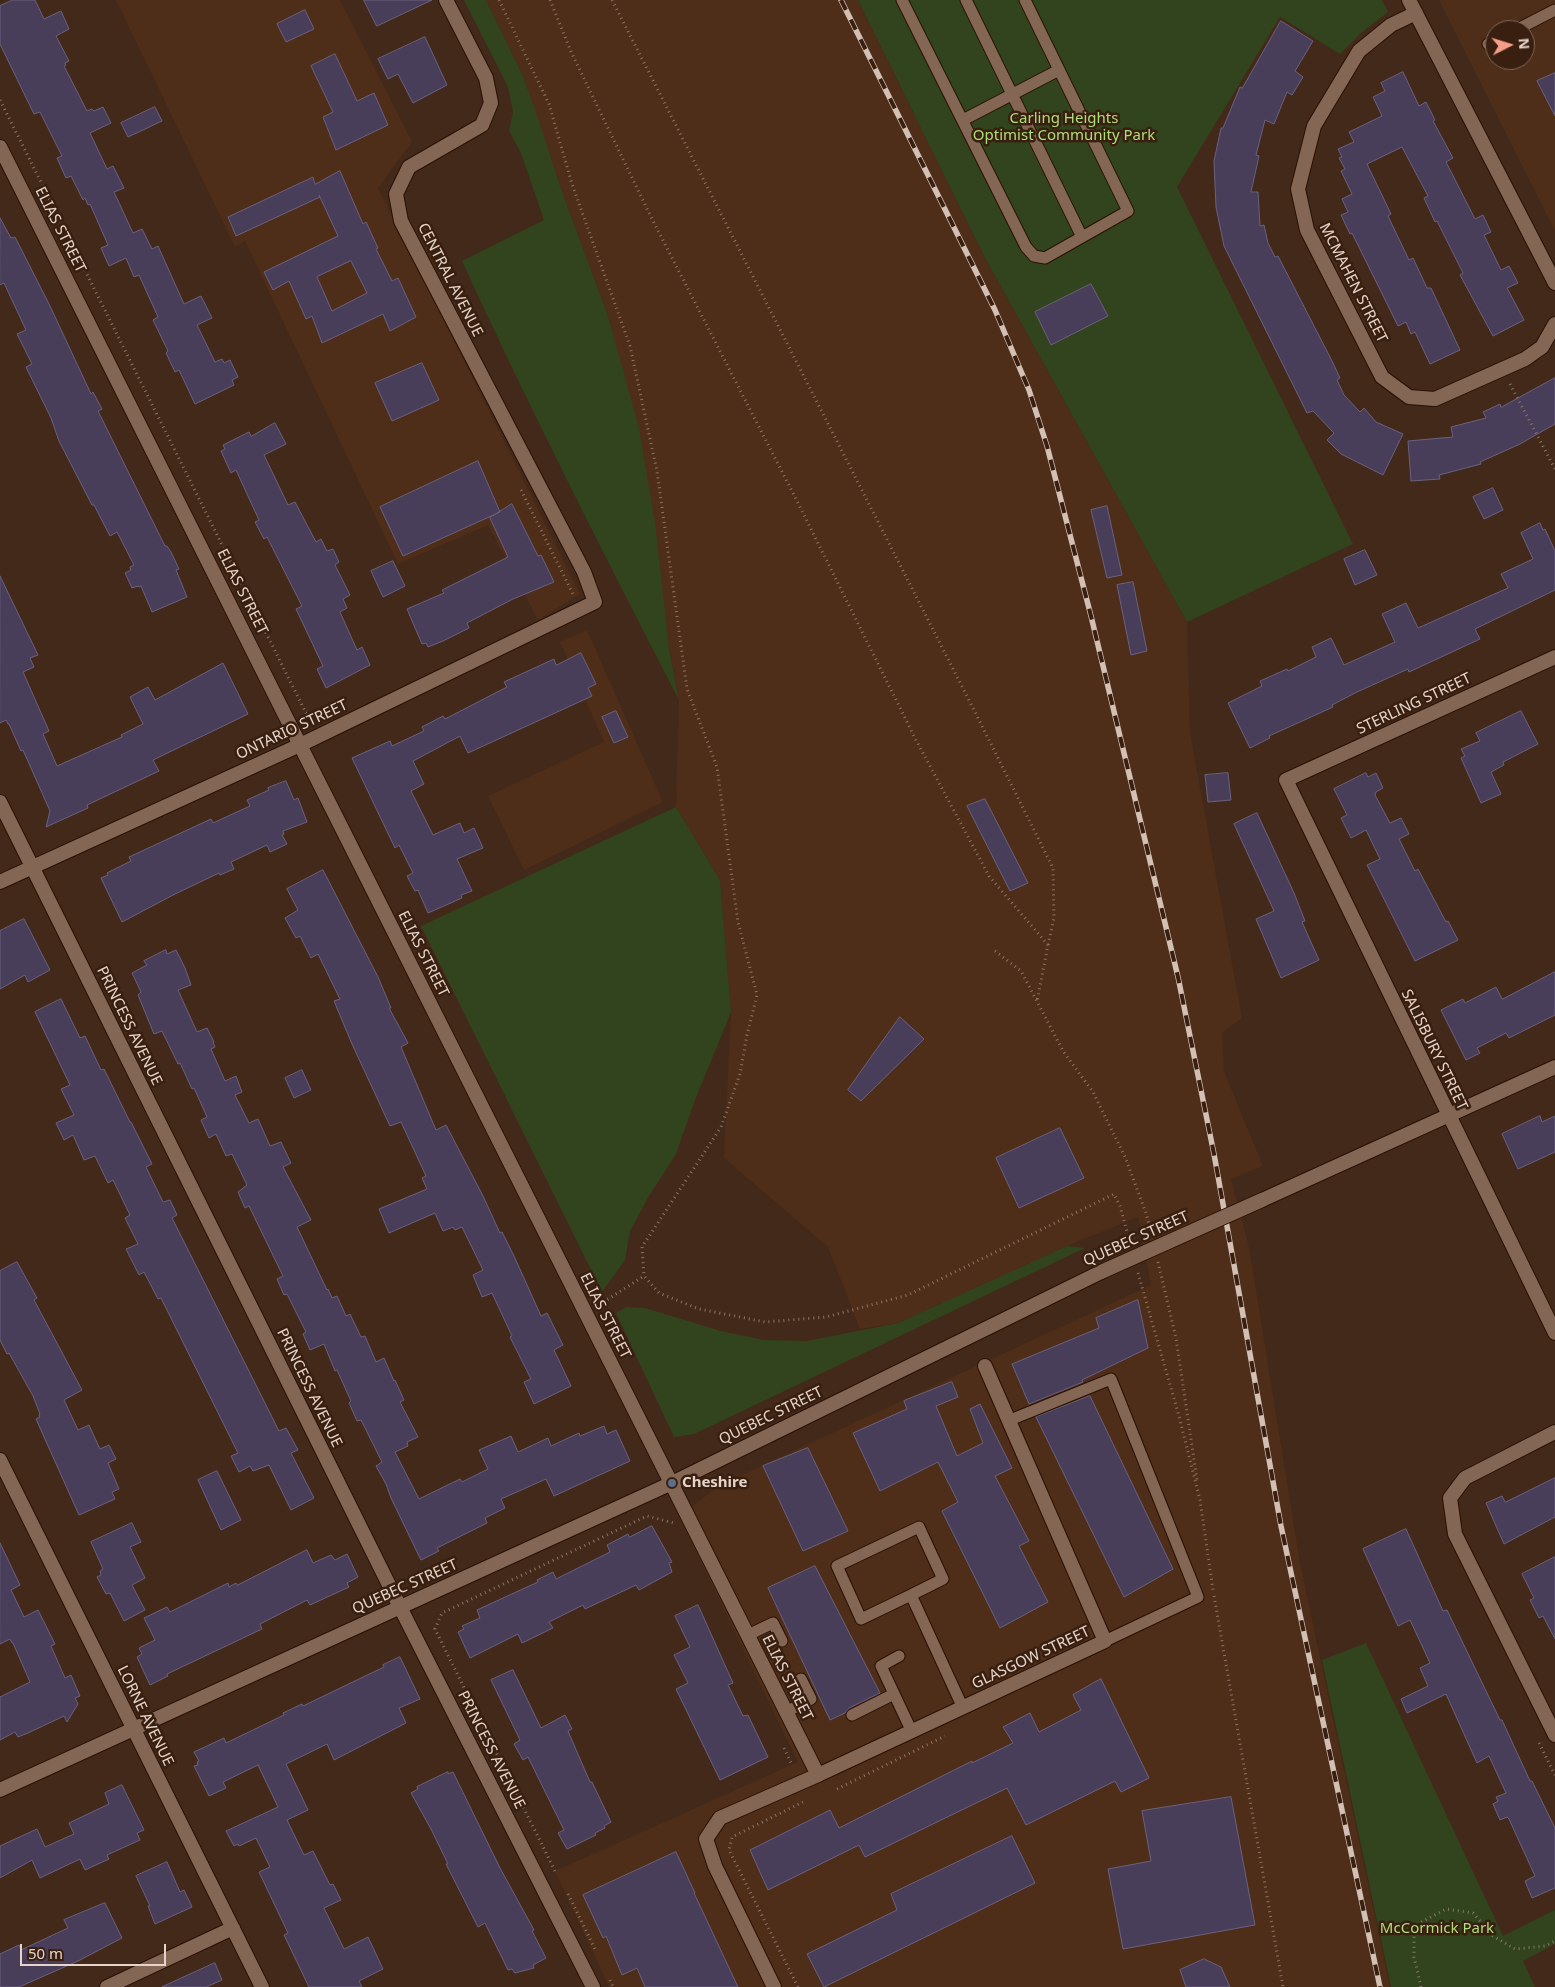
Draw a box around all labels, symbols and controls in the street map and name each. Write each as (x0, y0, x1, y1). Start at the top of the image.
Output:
north arrow (1485, 20, 1535, 70)
text: N (1514, 37, 1534, 50)
park label: Carling Heights Optimist Community Park (973, 110, 1155, 145)
street label: ELIAS STREET (31, 184, 89, 276)
street label: CENTRAL AVENUE (414, 220, 486, 340)
street label: MCMAHEN STREET (1315, 220, 1391, 346)
street label: ELIAS STREET (213, 546, 271, 638)
street label: STERLING STREET (1354, 670, 1474, 738)
street label: ONTARIO STREET (233, 696, 351, 764)
street label: ELIAS STREET (394, 908, 452, 1000)
street label: PRINCESS AVENUE (92, 964, 166, 1088)
street label: SALISBURY STREET (1397, 987, 1471, 1113)
street label: QUEBEC STREET (1081, 1208, 1191, 1270)
street label: ELIAS STREET (576, 1270, 634, 1362)
street label: PRINCESS AVENUE (272, 1326, 346, 1450)
street label: QUEBEC STREET (716, 1383, 826, 1449)
place label: Cheshire (682, 1474, 747, 1492)
marker: Cheshire (666, 1477, 678, 1489)
street label: QUEBEC STREET (350, 1556, 460, 1618)
street label: GLASGOW STREET (969, 1623, 1093, 1693)
street label: ELIAS STREET (758, 1632, 816, 1724)
street label: LORNE AVENUE (113, 1663, 177, 1769)
street label: PRINCESS AVENUE (453, 1688, 529, 1812)
park label: McCormick Park (1380, 1920, 1494, 1938)
scale bar (22, 1934, 169, 1966)
text: 50 m (28, 1943, 63, 1963)

